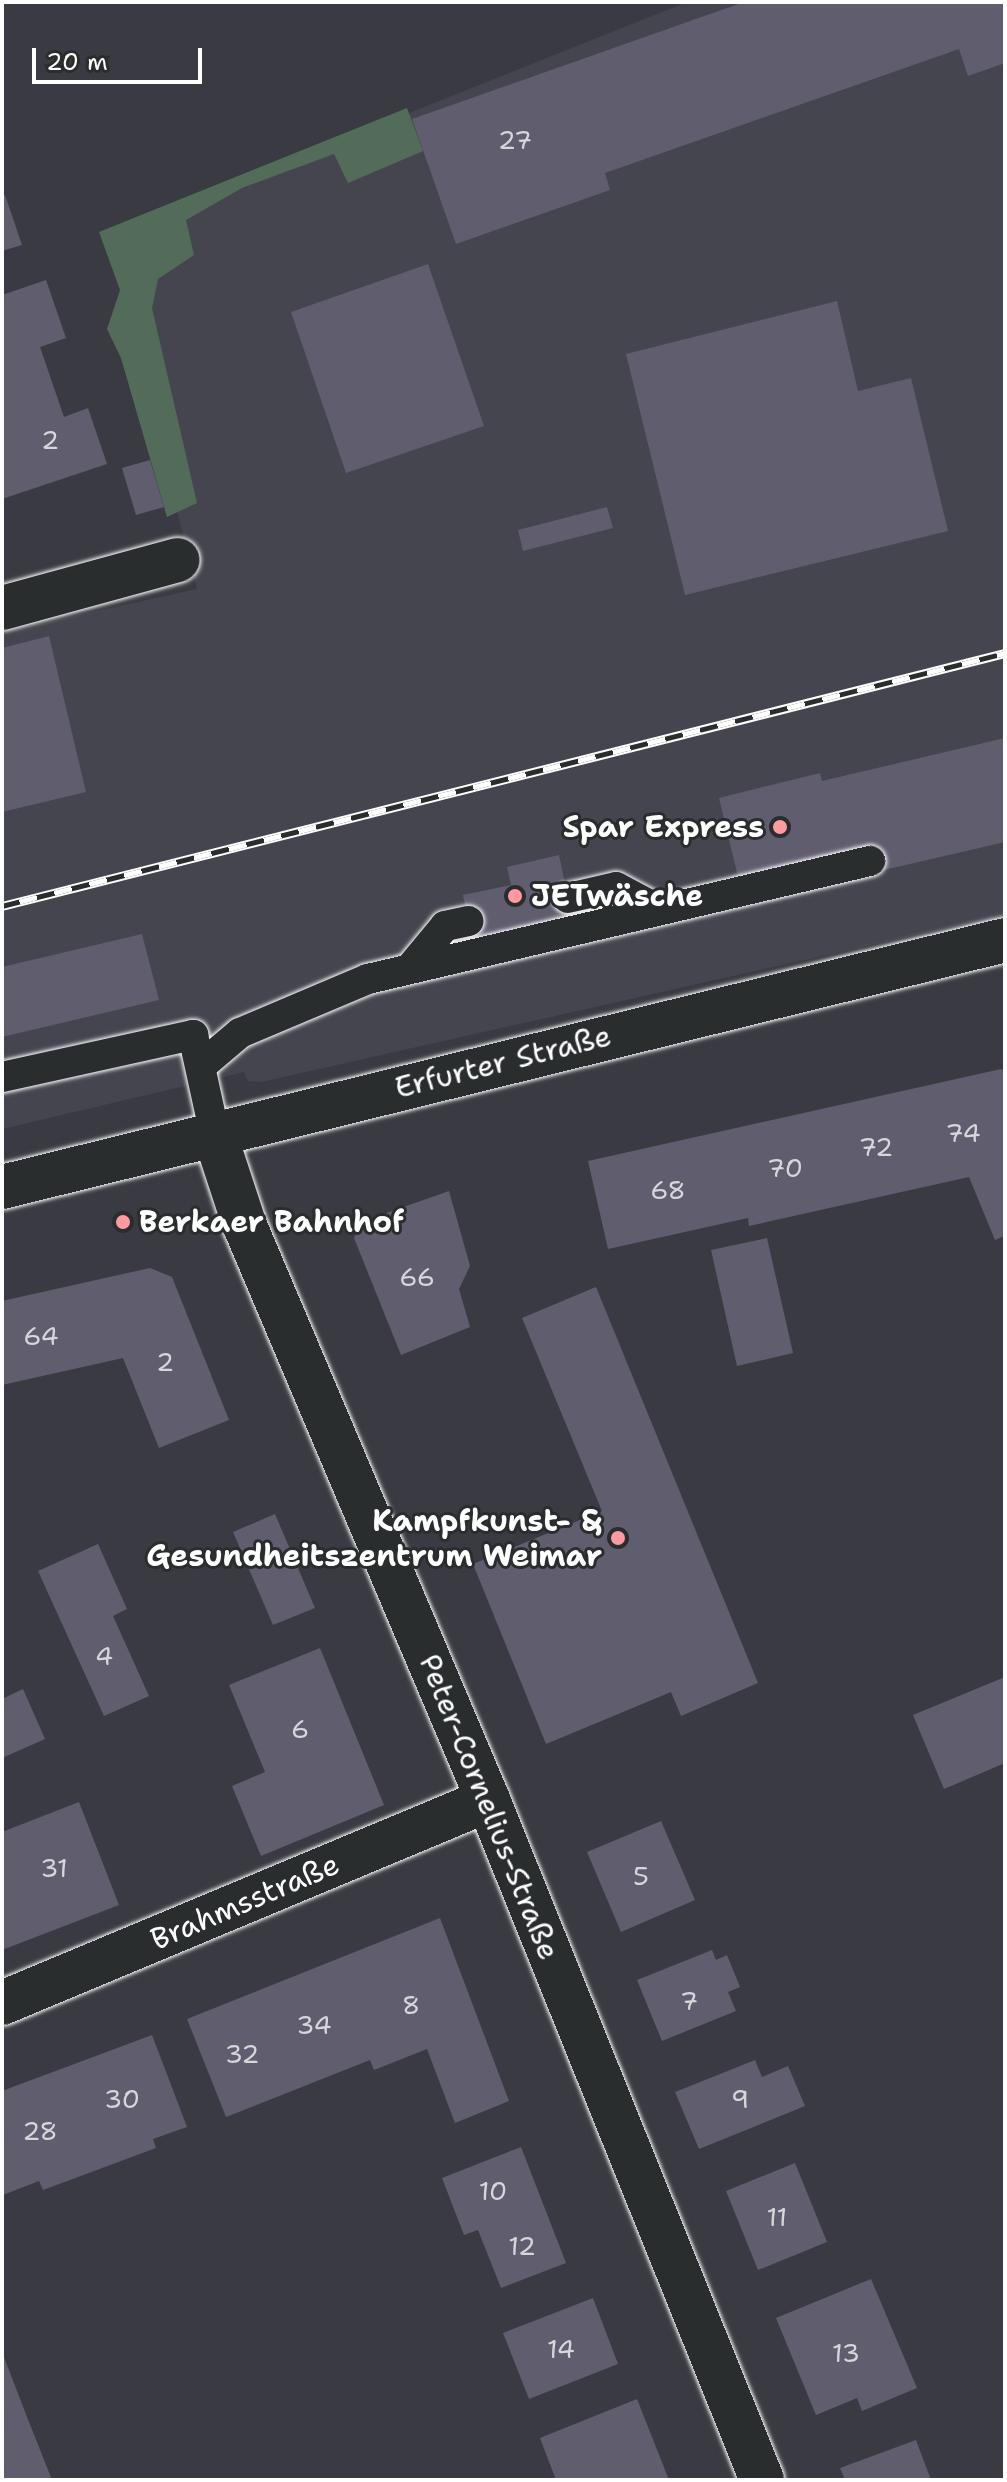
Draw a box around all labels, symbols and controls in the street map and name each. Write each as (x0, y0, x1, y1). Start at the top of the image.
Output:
scale bar (36, 32, 206, 82)
text: 20 m (46, 46, 108, 78)
house number: 27 (498, 124, 532, 156)
house number: 2 (41, 424, 59, 456)
place label: Spar Express (563, 809, 764, 845)
marker: Spar Express (771, 818, 789, 836)
place label: JETwäsche (531, 878, 703, 914)
marker: JETwäsche (506, 887, 524, 905)
street label: Erfurter Straße (391, 1018, 615, 1106)
house number: 74 (945, 1117, 981, 1149)
house number: 72 (859, 1131, 893, 1163)
house number: 70 (767, 1152, 803, 1184)
house number: 68 (650, 1174, 686, 1206)
place label: Berkaer Bahnhof (139, 1204, 404, 1240)
marker: Berkaer Bahnhof (114, 1213, 132, 1231)
house number: 66 (399, 1261, 435, 1293)
house number: 64 (23, 1320, 59, 1352)
house number: 2 (156, 1346, 174, 1378)
place label: Kampfkunst- & Gesundheitszentrum Weimar (146, 1503, 602, 1574)
marker: Kampfkunst- & Gesundheitszentrum Weimar (609, 1529, 627, 1547)
house number: 4 (95, 1640, 113, 1672)
street label: Peter-Cornelius-Straße (411, 1649, 567, 1965)
house number: 6 (291, 1713, 309, 1745)
street label: Brahmsstraße (145, 1846, 345, 1958)
house number: 31 (40, 1852, 68, 1884)
house number: 5 (633, 1860, 649, 1892)
house number: 7 (680, 1985, 698, 2017)
house number: 8 (402, 1989, 420, 2021)
house number: 34 (296, 2009, 332, 2041)
house number: 32 (225, 2038, 259, 2070)
house number: 30 (104, 2083, 140, 2115)
house number: 9 (731, 2083, 749, 2115)
house number: 28 (22, 2115, 58, 2147)
house number: 10 (479, 2175, 507, 2207)
house number: 11 (767, 2201, 787, 2233)
house number: 12 (508, 2230, 536, 2262)
house number: 14 (547, 2333, 575, 2365)
house number: 13 (832, 2337, 860, 2369)

